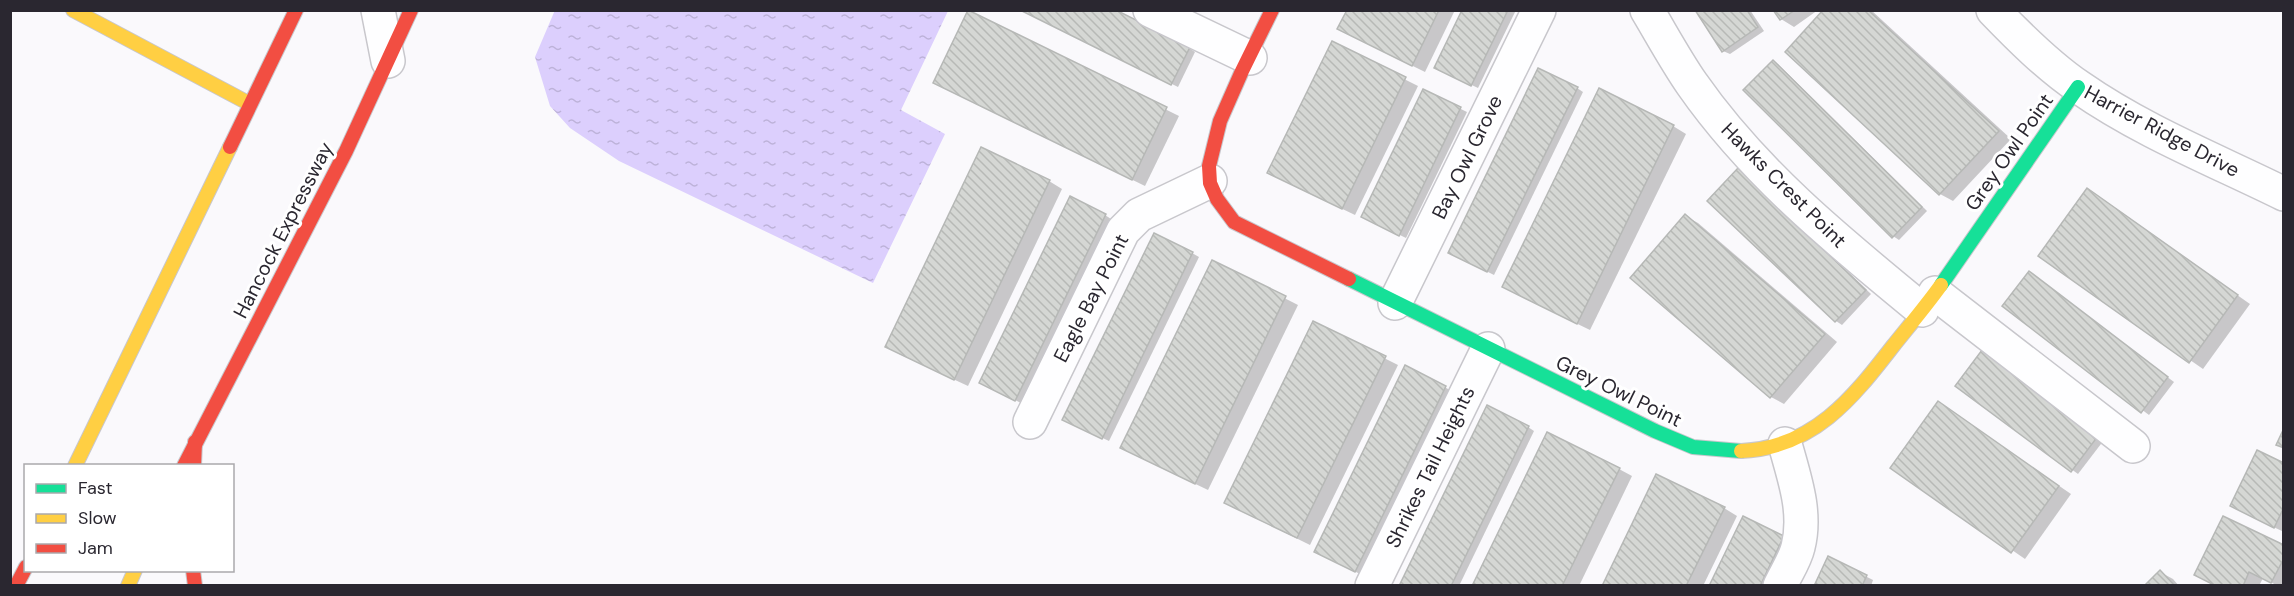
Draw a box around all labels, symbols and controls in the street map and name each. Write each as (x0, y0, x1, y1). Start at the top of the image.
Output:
street label: Harrier Ridge Drive (2080, 79, 2244, 183)
street label: Grey Owl Point (1959, 88, 2059, 216)
street label: Bay Owl Grove (1426, 91, 1508, 223)
street label: Hawks Crest Point (1716, 117, 1852, 253)
street label: Hancock Expressway (227, 137, 339, 323)
street label: Eagle Bay Point (1048, 229, 1135, 367)
street label: Grey Owl Point (1552, 349, 1686, 433)
street label: Shrikes Tail Heights (1380, 382, 1480, 552)
legend (24, 464, 234, 572)
text: Fast (78, 476, 113, 500)
text: Slow (78, 506, 117, 530)
text: Jam (78, 536, 113, 560)

